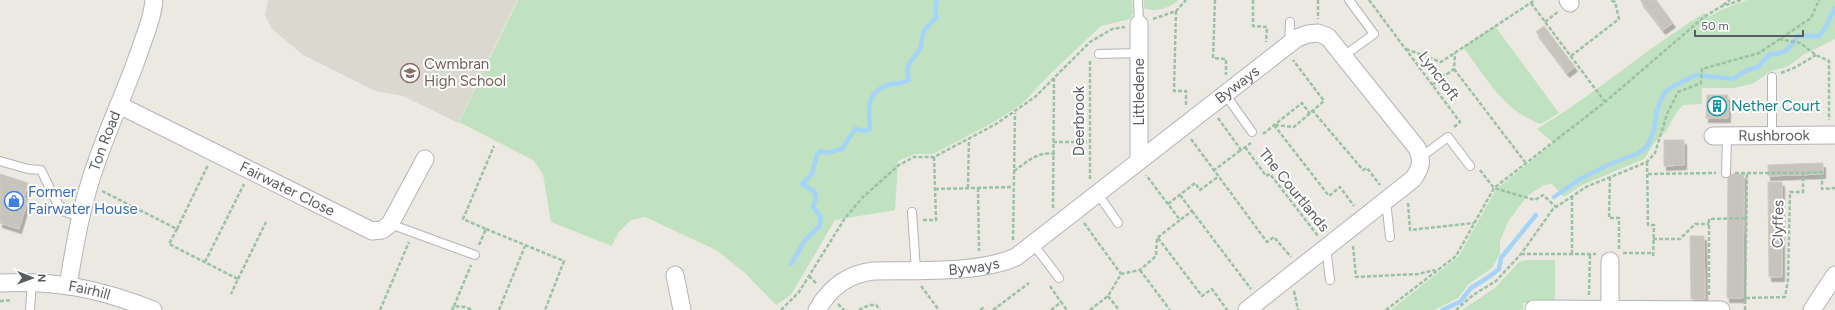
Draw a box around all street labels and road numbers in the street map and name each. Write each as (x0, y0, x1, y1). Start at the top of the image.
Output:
street label: Lyncroft (1415, 48, 1464, 104)
street label: Littledene (1130, 58, 1148, 126)
street label: Byways (1212, 62, 1263, 107)
street label: Deerbrook (1070, 85, 1088, 156)
street label: Ton Road (85, 108, 124, 173)
street label: Rushbrook (1738, 126, 1811, 145)
street label: The Courtlands (1255, 145, 1333, 235)
street label: Fairwater Close (237, 158, 338, 220)
street label: Clyffes (1769, 200, 1787, 248)
street label: Byways (948, 254, 1001, 279)
street label: Fairhill (67, 277, 113, 304)

